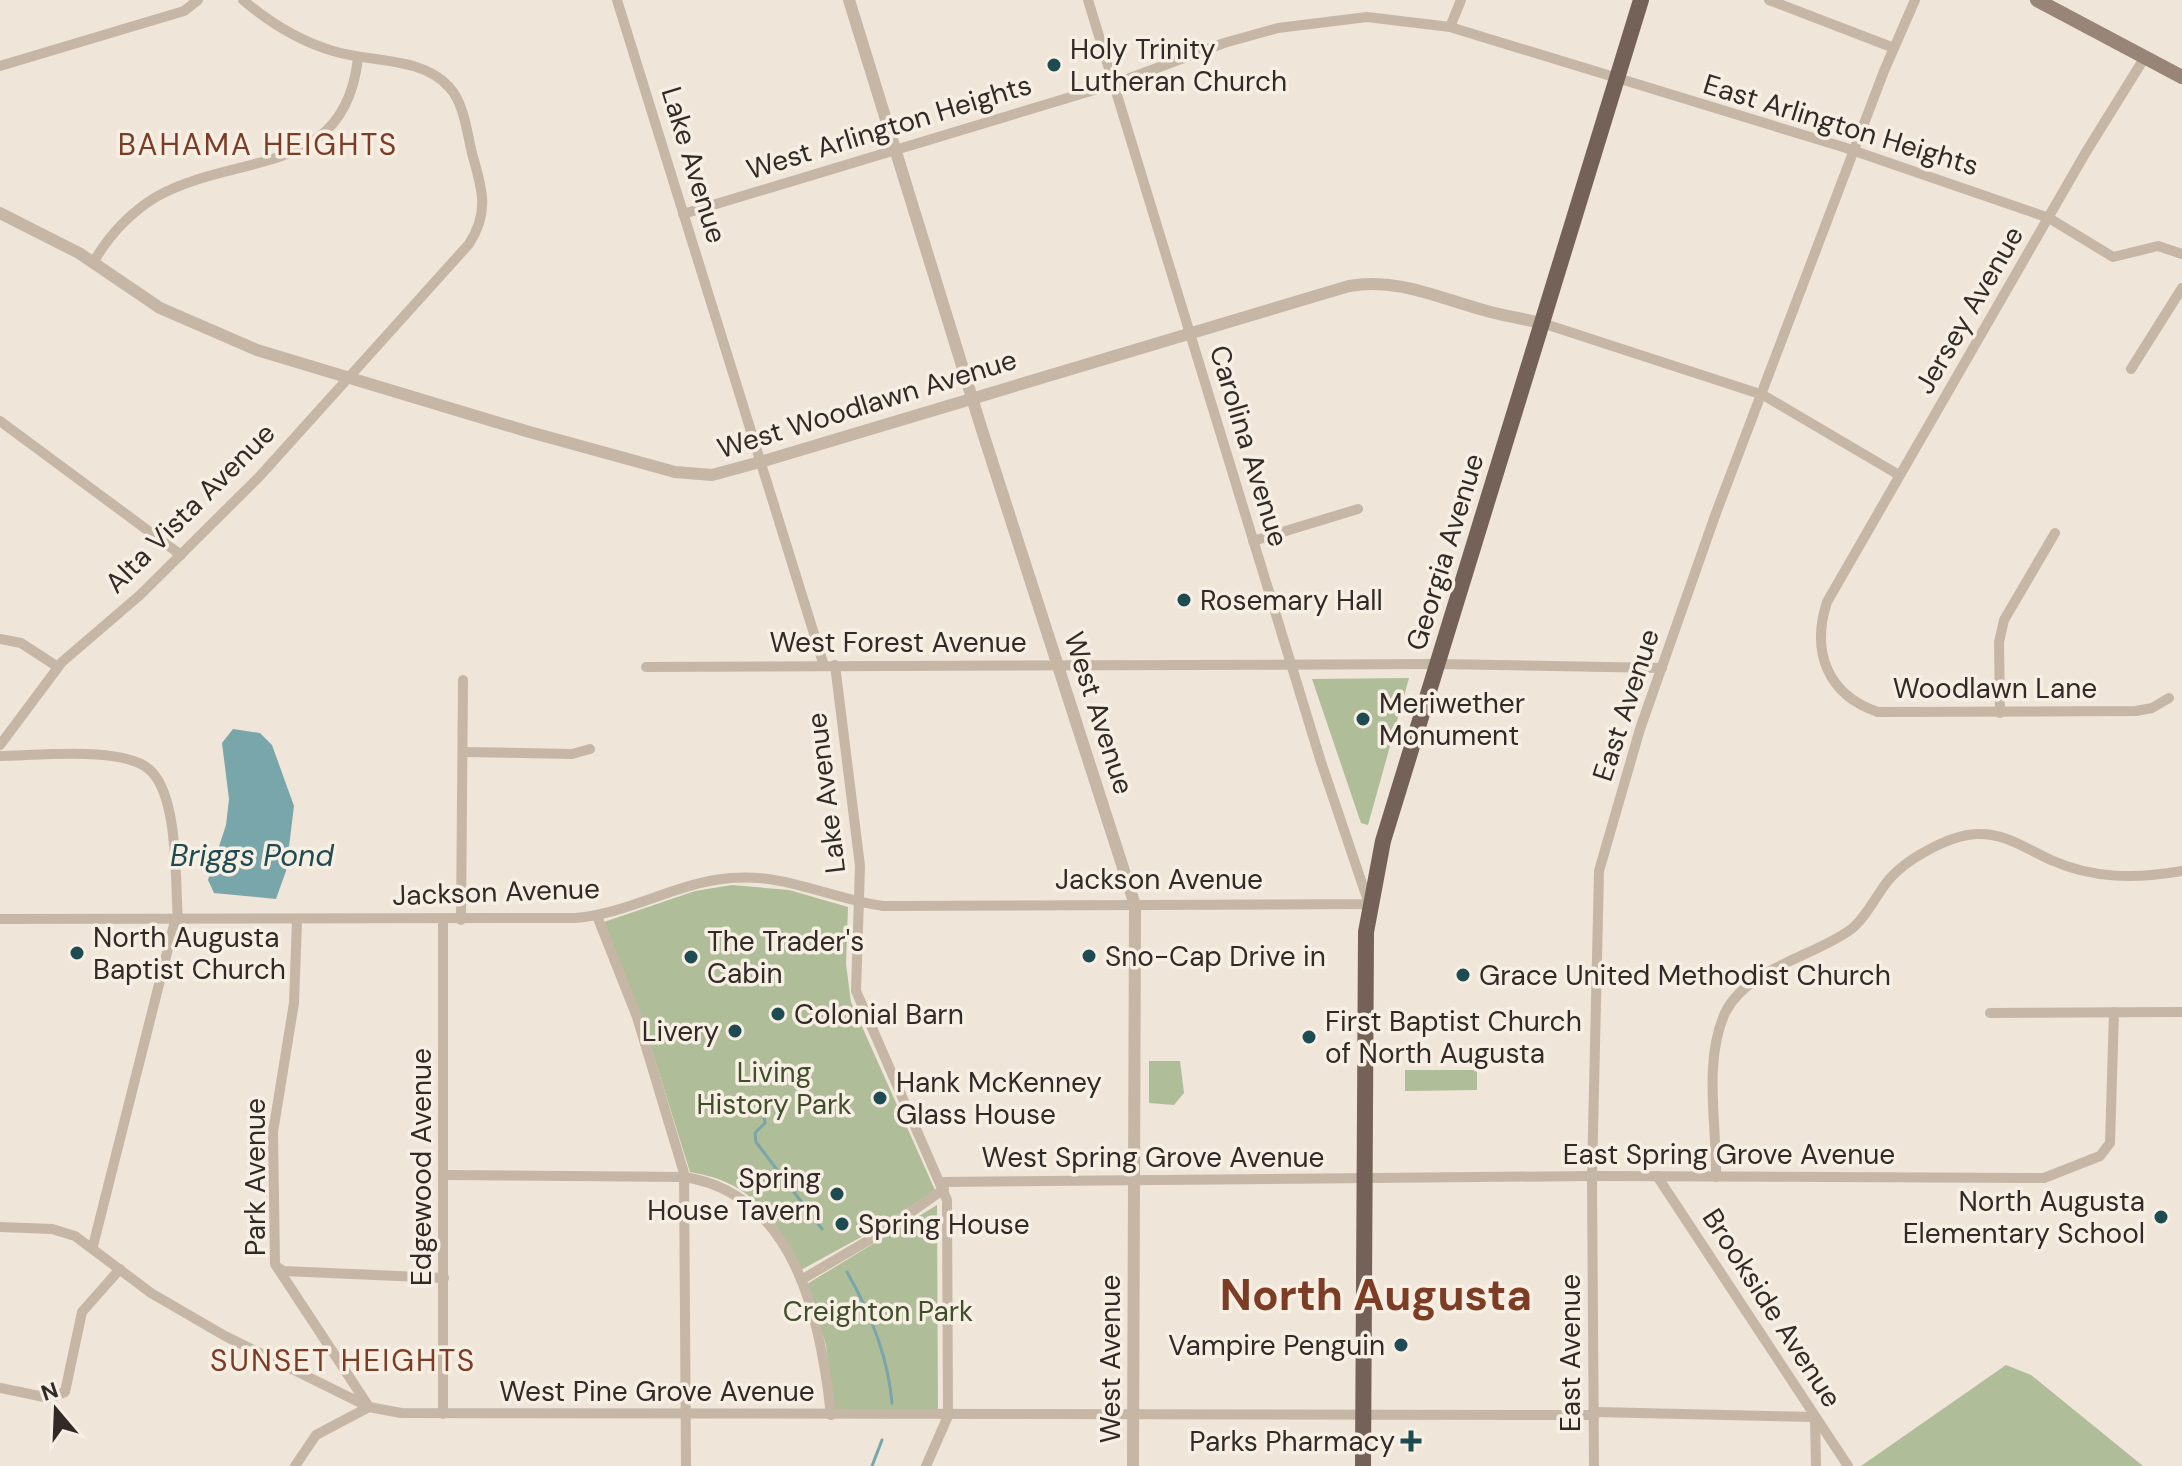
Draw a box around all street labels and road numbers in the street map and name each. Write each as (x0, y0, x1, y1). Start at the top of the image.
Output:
street label: West Arlington Heights (742, 66, 1036, 188)
street label: East Arlington Heights (1699, 66, 1983, 184)
street label: Lake Avenue (653, 82, 735, 248)
street label: Jersey Avenue (1906, 219, 2032, 401)
street label: West Woodlawn Avenue (713, 341, 1021, 467)
street label: Carolina Avenue (1201, 341, 1297, 551)
street label: Alta Vista Avenue (97, 415, 283, 601)
street label: Georgia Avenue (1397, 449, 1493, 655)
street label: West Forest Avenue (769, 624, 1027, 661)
street label: East Avenue (1584, 624, 1668, 786)
street label: West Avenue (1055, 627, 1143, 799)
street label: Woodlawn Lane (1893, 670, 2097, 707)
street label: Lake Avenue (798, 711, 854, 875)
street label: Jackson Avenue (1055, 861, 1263, 898)
street label: Jackson Avenue (391, 870, 601, 914)
street label: Edgewood Avenue (403, 1048, 440, 1286)
street label: Park Avenue (237, 1098, 274, 1256)
street label: East Spring Grove Avenue (1563, 1136, 1895, 1173)
street label: West Spring Grove Avenue (982, 1139, 1324, 1176)
street label: Brookside Avenue (1694, 1201, 1850, 1415)
street label: East Avenue (1552, 1274, 1589, 1432)
street label: West Avenue (1092, 1275, 1129, 1443)
street label: West Pine Grove Avenue (499, 1373, 815, 1410)

